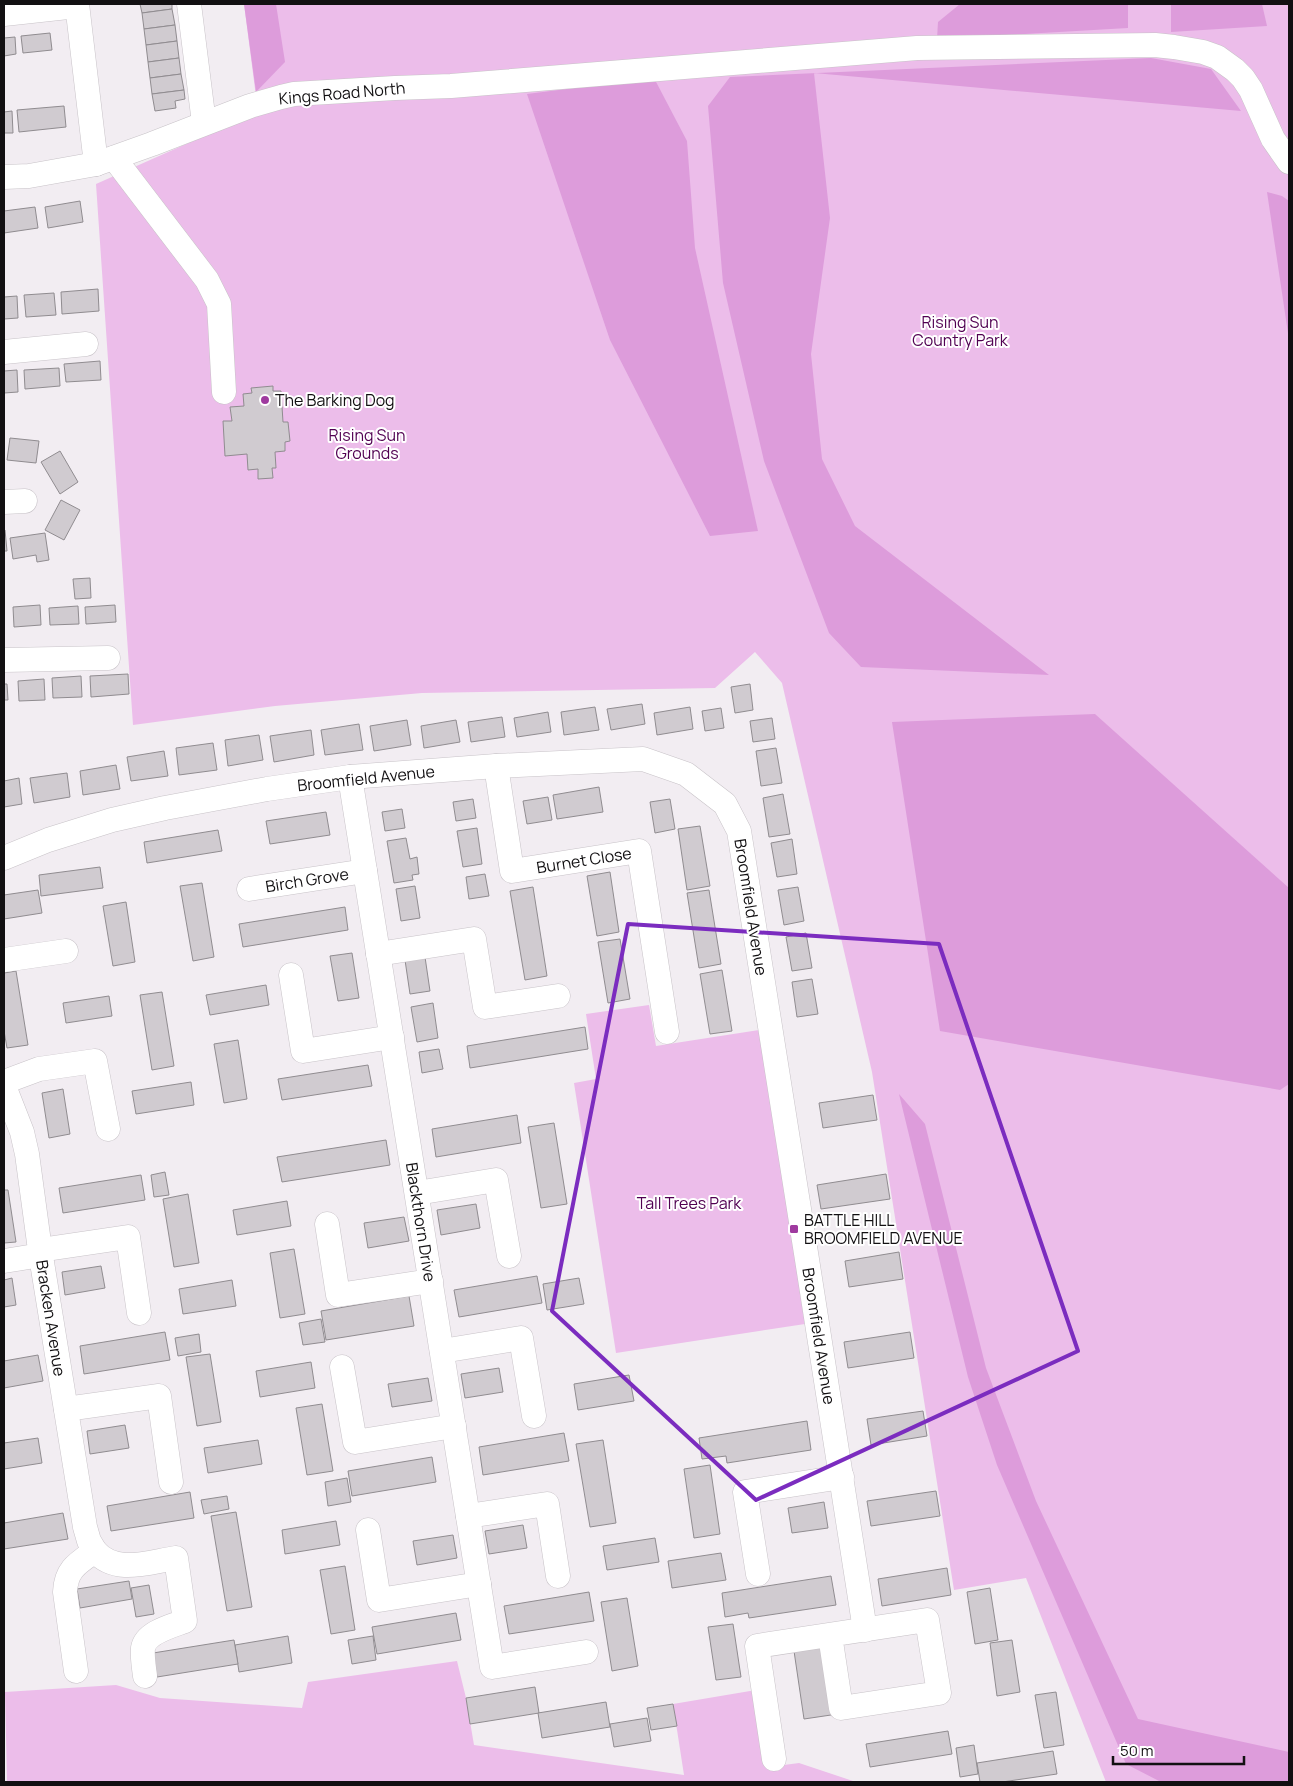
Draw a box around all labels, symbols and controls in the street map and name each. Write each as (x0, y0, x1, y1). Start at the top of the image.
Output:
street label: Kings Road North (278, 77, 406, 109)
park label: Rising Sun Country Park (912, 311, 1009, 351)
place label: The Barking Dog (275, 389, 395, 411)
marker: The Barking Dog (259, 394, 271, 406)
park label: Rising Sun Grounds (328, 424, 406, 464)
street label: Broomfield Avenue (296, 760, 436, 796)
street label: Broomfield Avenue (729, 837, 773, 977)
street label: Burnet Close (535, 842, 633, 878)
street label: Birch Grove (264, 863, 350, 897)
street label: Blackthorn Drive (401, 1161, 441, 1283)
park label: Tall Trees Park (637, 1192, 742, 1214)
place label: BATTLE HILL BROOMFIELD AVENUE (804, 1209, 963, 1249)
marker: BATTLE HILL BROOMFIELD AVENUE (788, 1223, 800, 1235)
street label: Bracken Avenue (31, 1258, 71, 1378)
street label: Broomfield Avenue (797, 1266, 841, 1406)
scale bar (1113, 1734, 1244, 1766)
text: 50 m (1120, 1740, 1154, 1761)

